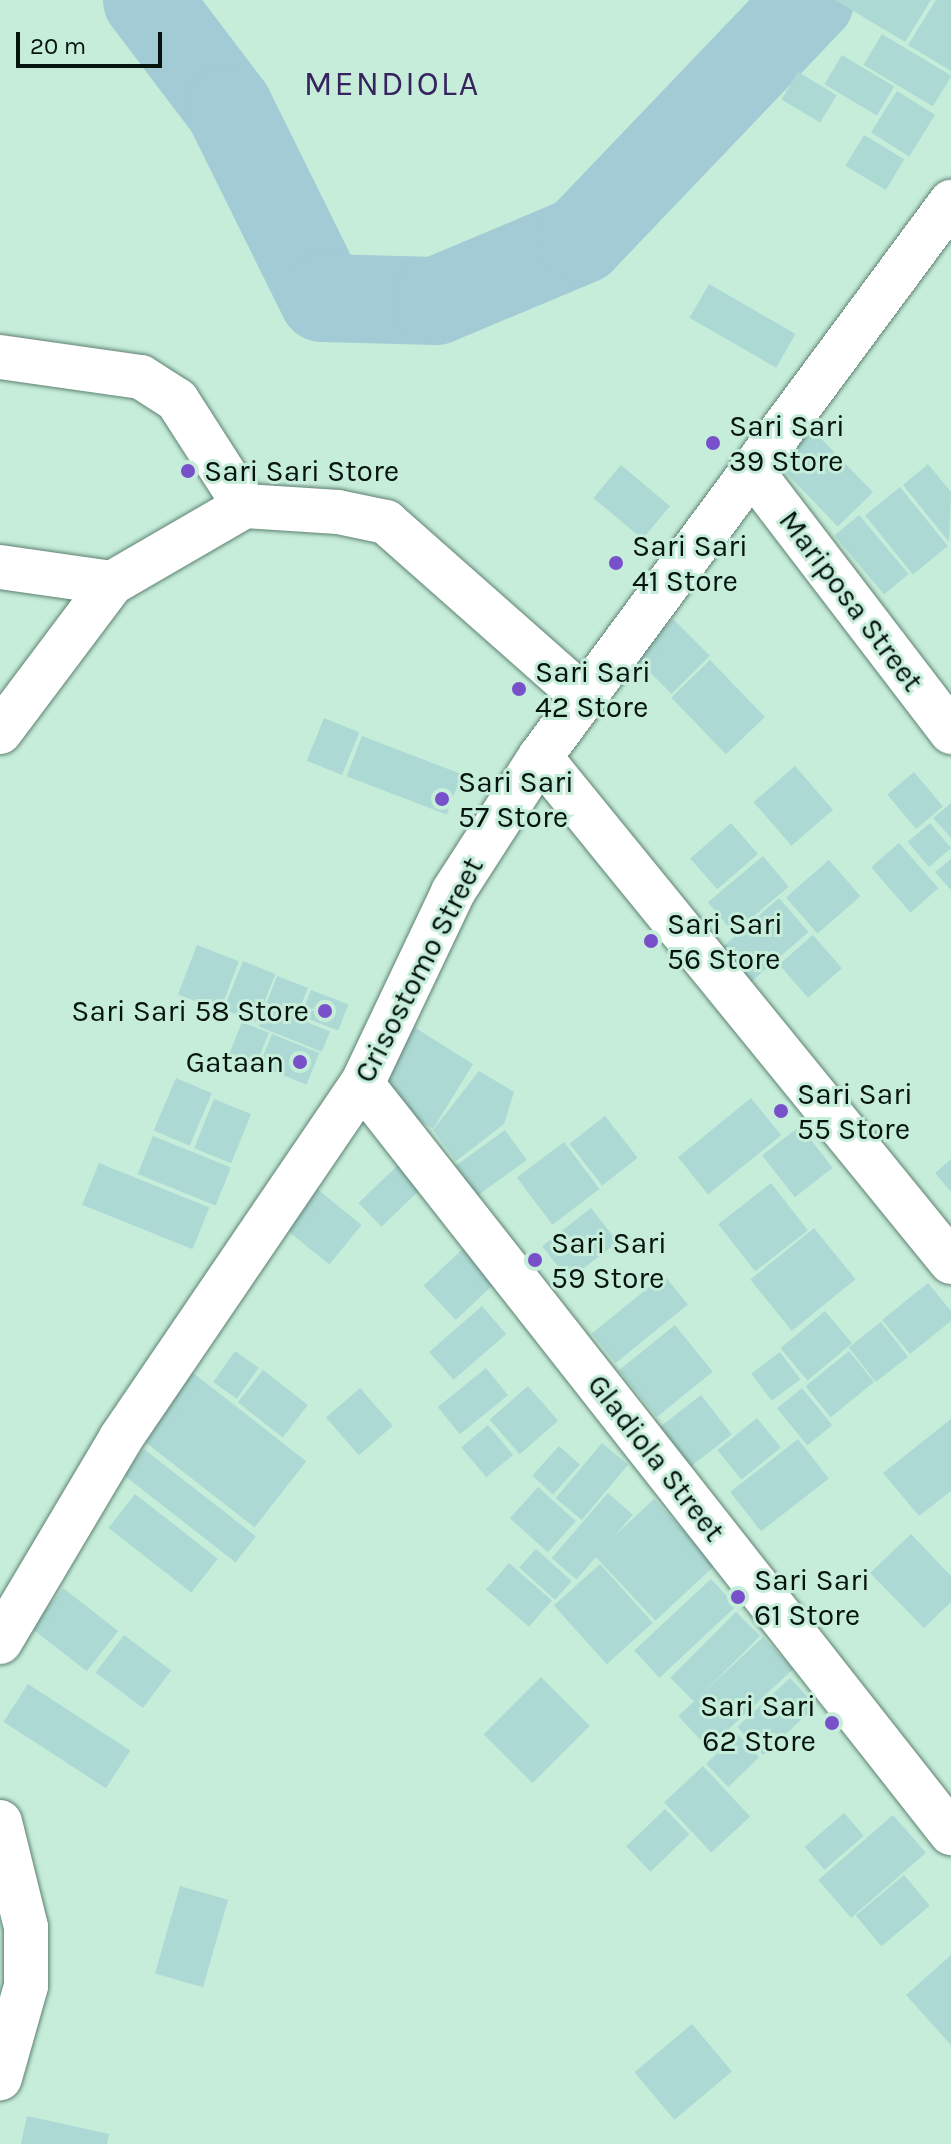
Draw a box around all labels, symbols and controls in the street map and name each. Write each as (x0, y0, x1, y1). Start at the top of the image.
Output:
scale bar (20, 16, 166, 66)
text: 20 m (30, 32, 86, 60)
district label: MENDIOLA (304, 65, 480, 105)
place label: Sari Sari 39 Store (729, 408, 845, 478)
marker: Sari Sari 39 Store (704, 434, 722, 452)
place label: Sari Sari Store (204, 453, 399, 489)
marker: Sari Sari Store (179, 462, 197, 480)
street label: Mariposa Street (771, 503, 931, 699)
place label: Sari Sari 41 Store (632, 528, 748, 598)
marker: Sari Sari 41 Store (607, 554, 625, 572)
place label: Sari Sari 42 Store (535, 654, 651, 724)
marker: Sari Sari 42 Store (510, 680, 528, 698)
place label: Sari Sari 57 Store (458, 764, 574, 834)
marker: Sari Sari 57 Store (433, 790, 451, 808)
street label: Crisostomo Street (347, 851, 491, 1089)
place label: Sari Sari 56 Store (667, 906, 783, 976)
marker: Sari Sari 56 Store (642, 932, 660, 950)
place label: Sari Sari 58 Store (71, 993, 309, 1029)
marker: Sari Sari 58 Store (316, 1002, 334, 1020)
place label: Gataan (186, 1044, 284, 1080)
marker: Gataan (291, 1053, 309, 1071)
place label: Sari Sari 55 Store (797, 1076, 913, 1146)
marker: Sari Sari 55 Store (772, 1102, 790, 1120)
place label: Sari Sari 59 Store (551, 1225, 667, 1296)
marker: Sari Sari 59 Store (526, 1251, 544, 1269)
street label: Gladiola Street (580, 1367, 732, 1549)
place label: Sari Sari 61 Store (754, 1562, 870, 1632)
marker: Sari Sari 61 Store (729, 1588, 747, 1606)
place label: Sari Sari 62 Store (700, 1688, 816, 1758)
marker: Sari Sari 62 Store (823, 1714, 841, 1732)

